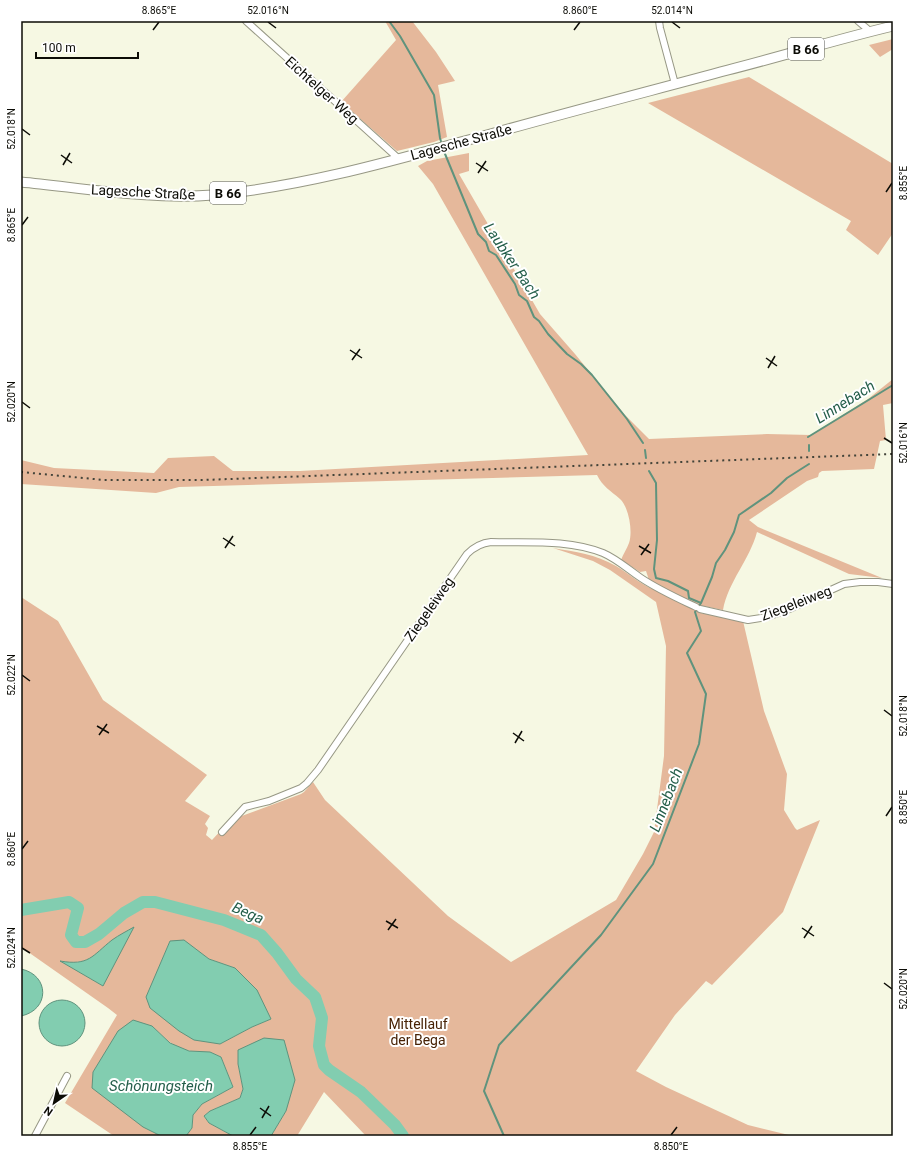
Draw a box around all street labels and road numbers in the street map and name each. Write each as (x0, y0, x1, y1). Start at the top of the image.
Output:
road number: B 66 (788, 38, 824, 60)
street label: Eichtelger Weg (282, 53, 362, 127)
street label: Lagesche Straße (409, 121, 513, 163)
street label: Lagesche Straße (90, 181, 196, 203)
road number: B 66 (210, 182, 246, 204)
street label: Ziegeleiweg (401, 574, 457, 644)
street label: Ziegeleiweg (758, 582, 834, 624)

